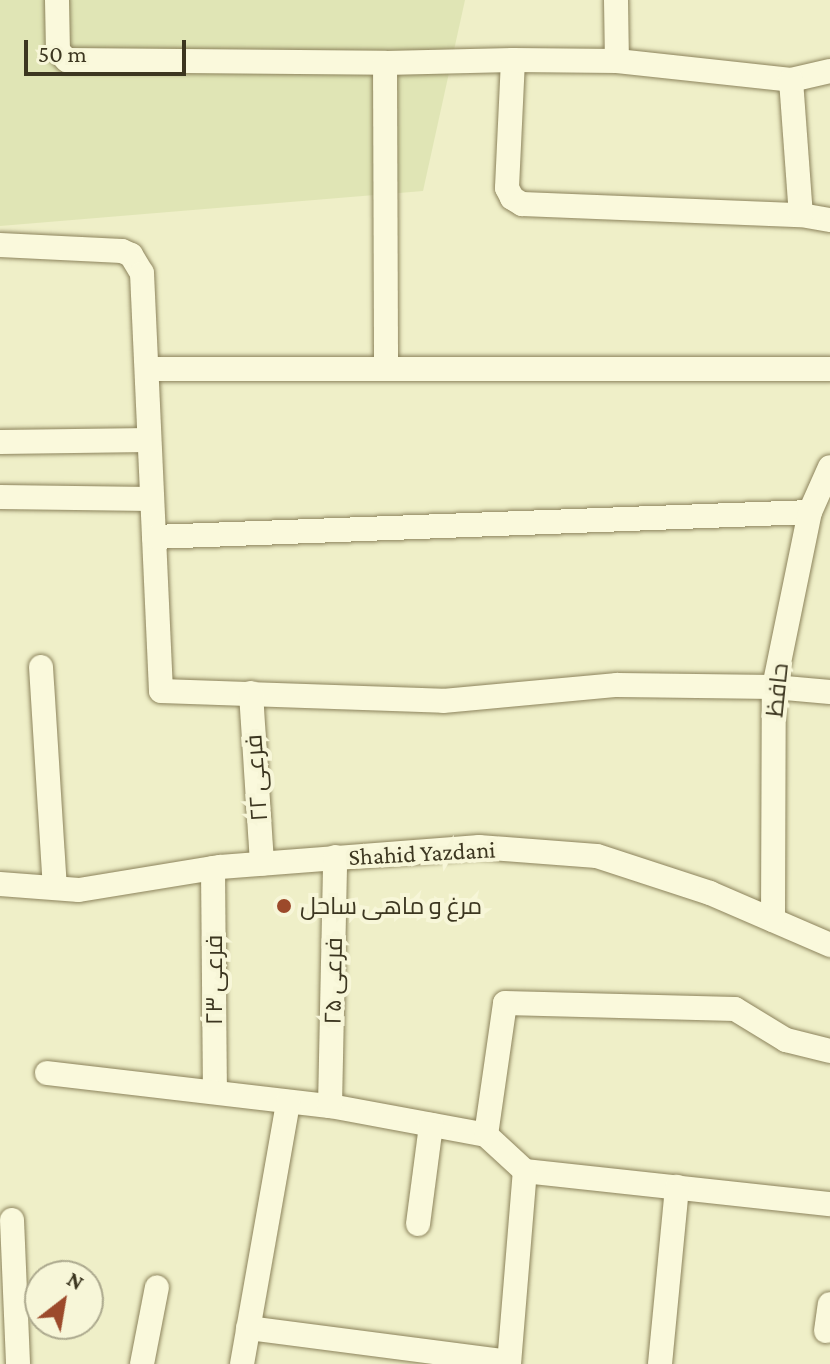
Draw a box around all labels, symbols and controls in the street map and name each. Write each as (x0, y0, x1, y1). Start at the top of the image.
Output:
scale bar (28, 24, 190, 74)
text: 50 m (38, 40, 87, 67)
street label: حافظ (760, 662, 794, 718)
street label: فرعی ۲۲ (239, 734, 273, 822)
street label: Shahid Yazdani (348, 835, 496, 871)
place label: مرغ و ماهی ساحل (300, 892, 482, 920)
marker: مرغ و ماهی ساحل (275, 897, 293, 915)
street label: فرعی ۲۳ (200, 935, 228, 1025)
street label: فرعی ۲۵ (318, 937, 348, 1025)
north arrow (24, 1260, 104, 1340)
text: N (63, 1266, 88, 1295)

